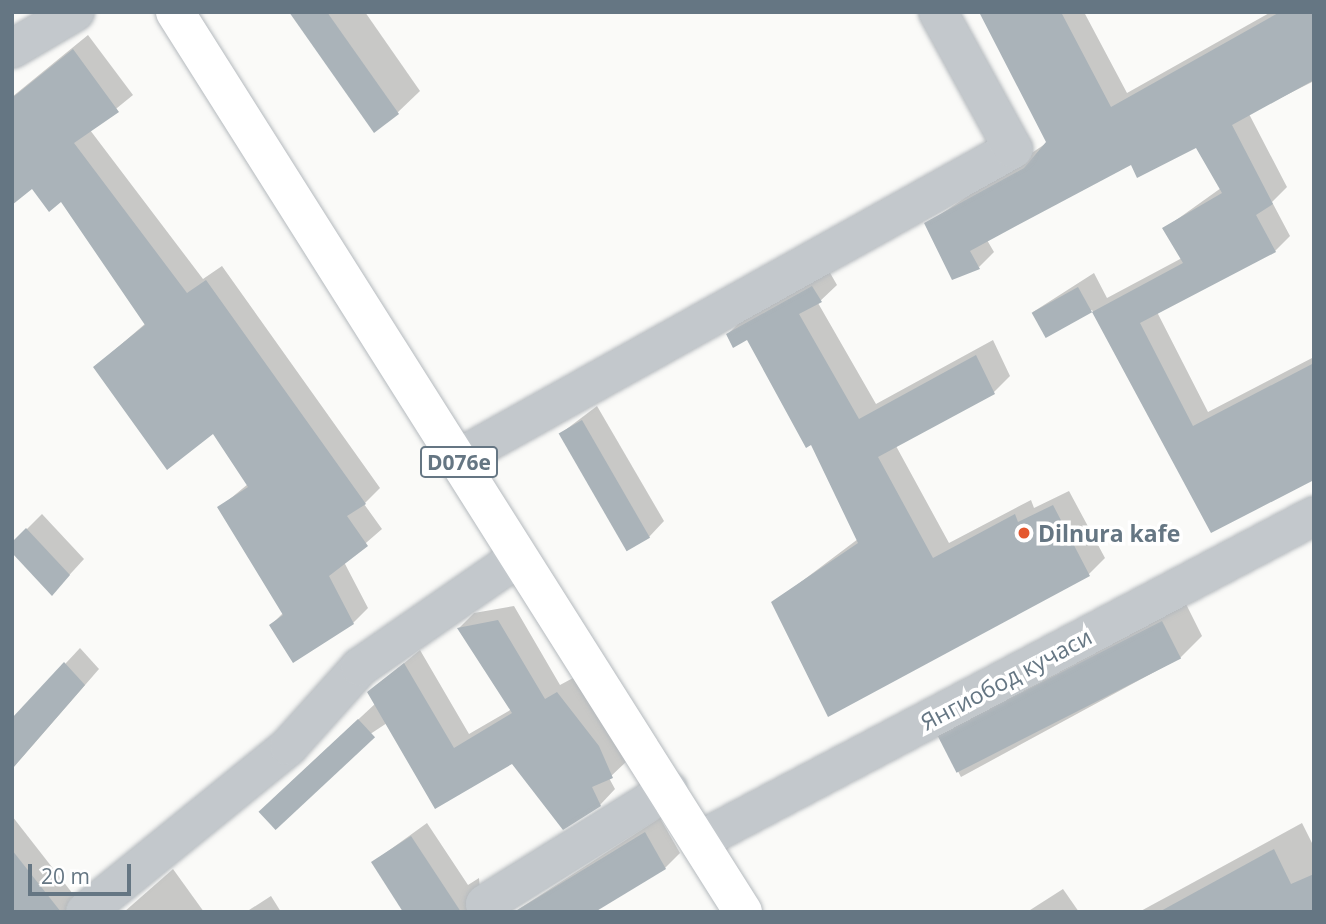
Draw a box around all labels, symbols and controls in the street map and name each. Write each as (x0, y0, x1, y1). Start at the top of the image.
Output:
road number: D076e (419, 444, 499, 480)
place label: Dilnura kafe (1038, 519, 1180, 547)
marker: Dilnura kafe (1016, 525, 1032, 541)
street label: Янгиобод кучаси (916, 622, 1096, 736)
scale bar (32, 850, 135, 894)
text: 20 m (41, 862, 90, 890)

